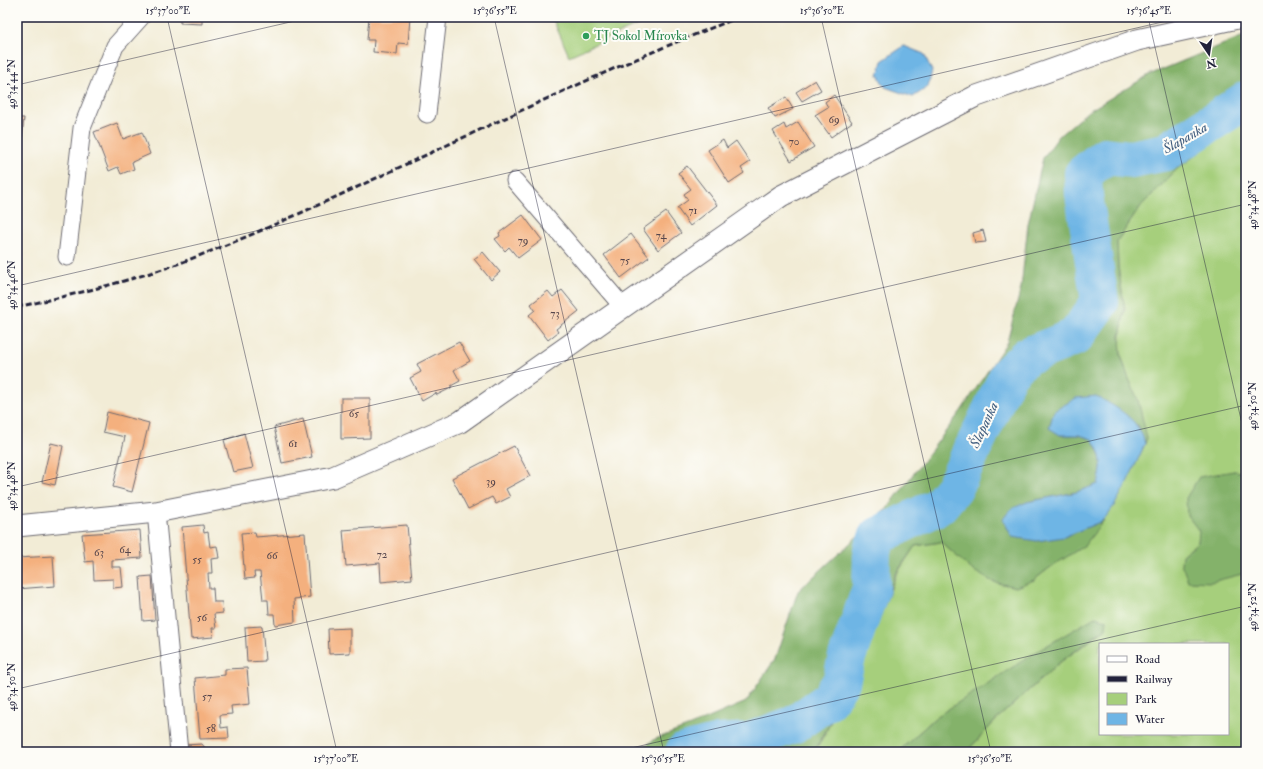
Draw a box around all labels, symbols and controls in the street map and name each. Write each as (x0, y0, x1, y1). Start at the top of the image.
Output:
text: 15°37'00"E (146, 5, 190, 17)
text: 15°36'55"E (473, 5, 517, 17)
text: 15°36'50"E (800, 5, 844, 17)
text: 15°36'45"E (1127, 5, 1171, 17)
place label: TJ Sokol Mírovka (594, 28, 688, 44)
marker: TJ Sokol Mírovka (581, 31, 591, 41)
north arrow (1189, 34, 1229, 74)
text: N (1204, 56, 1218, 71)
text: 49°34'44"N (6, 59, 18, 109)
house number: 69 (828, 113, 840, 126)
water label: Šlapanka (1159, 118, 1211, 158)
house number: 70 (789, 135, 800, 148)
text: 49°34'48"N (1247, 180, 1259, 230)
house number: 71 (689, 204, 698, 217)
house number: 74 (656, 229, 667, 242)
house number: 79 (518, 234, 528, 247)
house number: 75 (620, 254, 630, 267)
text: 49°34'46"N (6, 260, 18, 310)
house number: 73 (550, 307, 560, 320)
text: 49°34'50"N (1247, 382, 1259, 430)
water label: Šlapanka (966, 399, 1002, 452)
house number: 65 (349, 407, 359, 420)
house number: 61 (288, 437, 298, 450)
text: 49°34'48"N (6, 461, 18, 511)
house number: 39 (486, 475, 496, 488)
house number: 64 (119, 543, 132, 556)
house number: 63 (94, 546, 104, 559)
house number: 72 (377, 548, 388, 561)
house number: 66 (266, 549, 279, 562)
house number: 55 (192, 553, 202, 566)
text: 49°34'52"N (1247, 583, 1259, 631)
house number: 56 (197, 611, 209, 624)
legend (1099, 643, 1229, 735)
text: Road (1135, 652, 1160, 667)
text: 49°34'50"N (6, 663, 18, 711)
text: Railway (1135, 672, 1173, 687)
house number: 57 (202, 690, 212, 703)
text: Park (1135, 692, 1157, 707)
text: Water (1134, 712, 1165, 727)
house number: 58 (206, 722, 216, 735)
text: 15°37'00"E (314, 753, 358, 765)
text: 15°36'55"E (641, 753, 685, 765)
text: 15°36'50"E (968, 753, 1012, 765)

